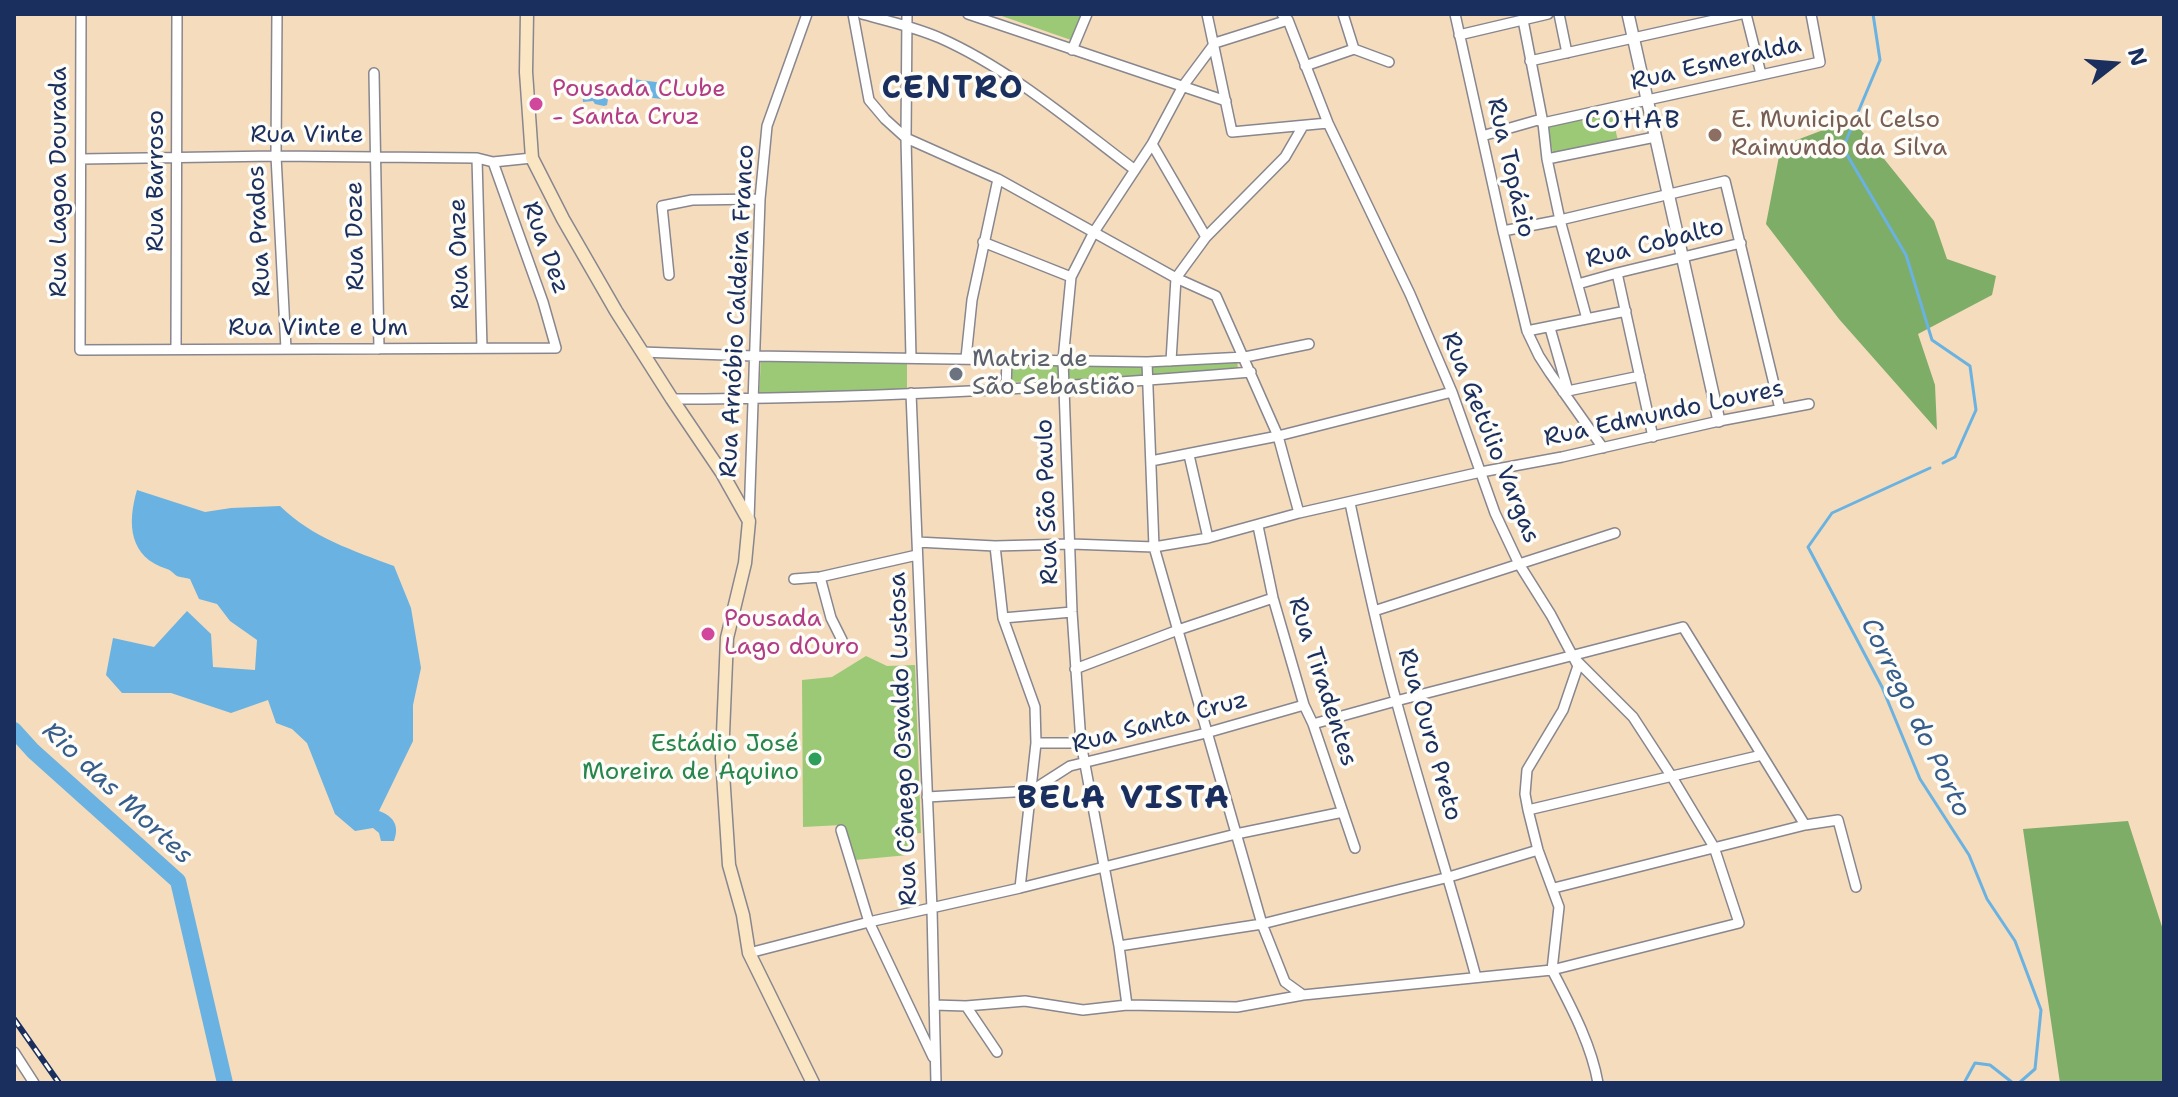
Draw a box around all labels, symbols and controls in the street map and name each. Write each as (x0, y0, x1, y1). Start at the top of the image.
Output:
north arrow (2074, 24, 2154, 104)
street label: Rua Esmeralda (1628, 30, 1804, 98)
text: N (2121, 44, 2154, 69)
street label: Rua Lagoa Dourada (46, 67, 74, 297)
district label: CENTRO (881, 71, 1025, 109)
place label: Pousada CLube - Santa Cruz (552, 76, 726, 132)
marker: Pousada CLube - Santa Cruz (527, 95, 545, 113)
street label: Rua Topázio (1480, 95, 1540, 241)
district label: COHAB (1584, 105, 1682, 137)
place label: E. Municipal Celso Raimundo da Silva (1731, 107, 1947, 163)
street label: Rua Barroso (143, 110, 171, 252)
street label: Rua Vinte (250, 122, 364, 150)
marker: E. Municipal Celso Raimundo da Silva (1706, 126, 1724, 144)
street label: Rua Arnóbio Caldeira Franco (715, 144, 761, 478)
street label: Rua Prados (242, 164, 278, 298)
street label: Rua Doze (341, 181, 371, 291)
street label: Rua Onze (444, 198, 476, 310)
street label: Rua Dez (515, 198, 575, 298)
street label: Rua Cobalto (1583, 213, 1727, 275)
street label: Rua Vinte e Um (228, 315, 408, 343)
street label: Rua Getúlio Vargas (1435, 328, 1545, 548)
place label: Matriz de São Sebastião (972, 346, 1135, 402)
marker: Matriz de São Sebastião (947, 365, 965, 383)
street label: Rua Edmundo Loures (1541, 374, 1787, 454)
street label: Rua São Paulo (1031, 418, 1065, 586)
street label: Rua Cônego Osvaldo Lustosa (884, 572, 924, 906)
street label: Rua Tiradentes (1281, 594, 1363, 770)
place label: Pousada Lago dOuro (724, 606, 859, 662)
water label: Corrego do Porto (1853, 613, 1977, 823)
marker: Pousada Lago dOuro (699, 625, 717, 643)
street label: Rua Ouro Preto (1391, 646, 1467, 824)
street label: Rua Santa Cruz (1069, 686, 1251, 760)
water label: Rio das Mortes (35, 716, 199, 872)
place label: Estádio José Moreira de Aquino (582, 731, 799, 787)
marker: Estádio José Moreira de Aquino (806, 750, 824, 768)
district label: BELA VISTA (1017, 781, 1231, 819)

